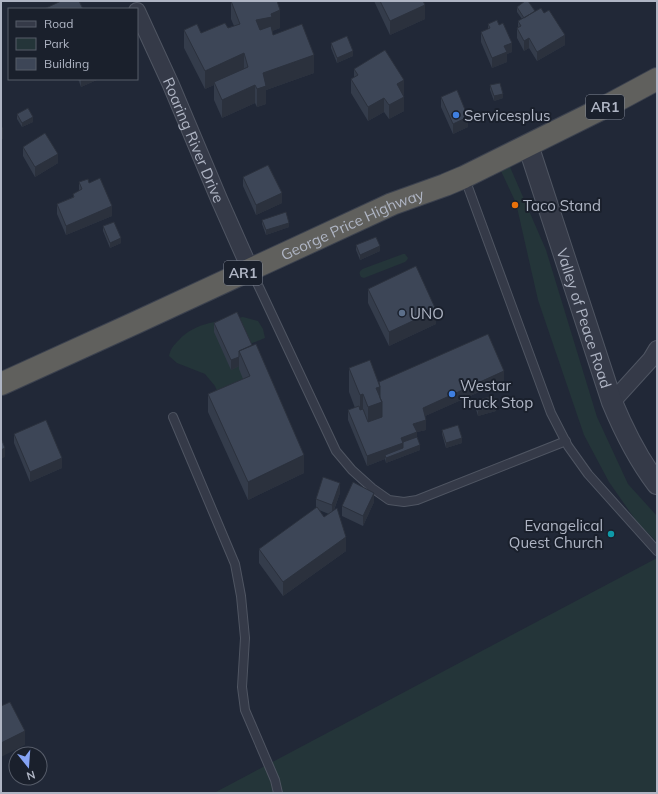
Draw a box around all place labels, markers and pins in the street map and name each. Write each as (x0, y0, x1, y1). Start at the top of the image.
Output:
place label: Servicesplus (464, 106, 550, 125)
marker: Servicesplus (451, 110, 461, 120)
place label: Taco Stand (523, 196, 601, 215)
marker: Taco Stand (510, 200, 520, 210)
place label: UNO (410, 304, 444, 323)
marker: UNO (397, 308, 407, 318)
place label: Westar Truck Stop (460, 376, 533, 412)
marker: Westar Truck Stop (447, 389, 457, 399)
place label: Evangelical Quest Church (509, 516, 603, 552)
marker: Evangelical Quest Church (606, 529, 616, 539)

